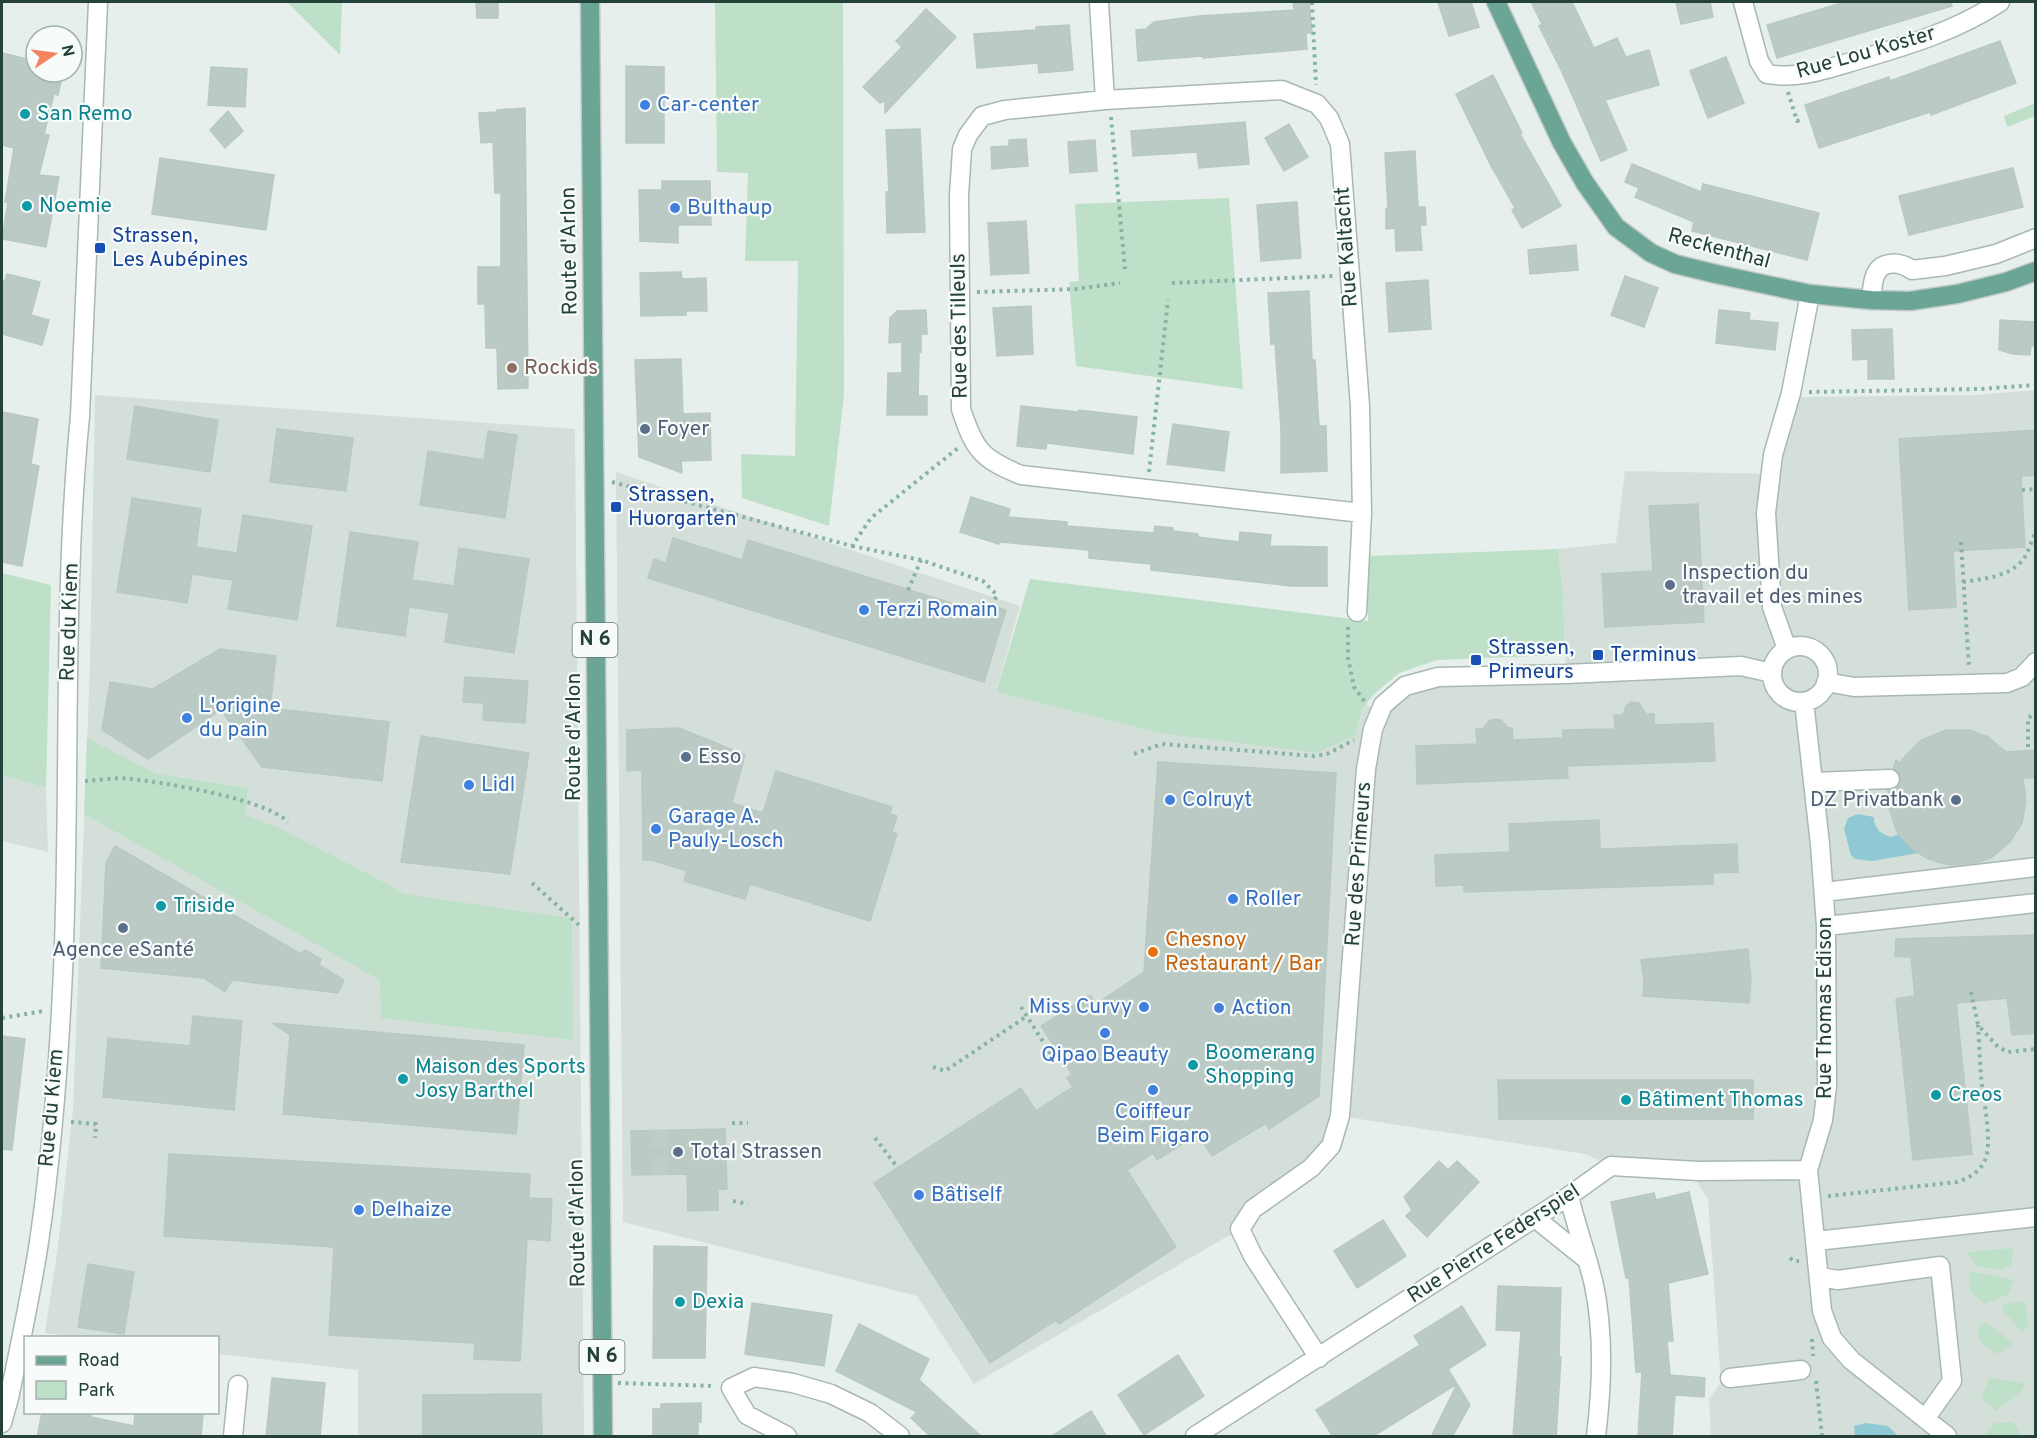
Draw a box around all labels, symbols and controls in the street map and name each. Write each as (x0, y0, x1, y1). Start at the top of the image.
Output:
street label: Rue Lou Koster (1793, 20, 1939, 86)
north arrow (24, 24, 84, 84)
text: N (56, 43, 78, 59)
place label: Car-center (657, 92, 759, 119)
marker: Car-center (638, 98, 652, 112)
place label: San Remo (37, 101, 132, 128)
marker: San Remo (18, 107, 32, 121)
street label: Rue Kaltacht (1329, 186, 1365, 308)
street label: Route d'Arlon (555, 187, 585, 315)
place label: Noemie (39, 193, 112, 220)
place label: Bulthaup (687, 195, 772, 222)
marker: Noemie (20, 199, 34, 213)
marker: Bulthaup (668, 201, 682, 215)
street label: Reckenthal (1665, 222, 1773, 276)
place label: Strassen, Les Aubépines (112, 223, 248, 274)
marker: Strassen, Les Aubépines (93, 241, 107, 255)
street label: Rue des Tilleuls (945, 253, 975, 399)
place label: Rockids (524, 355, 598, 382)
marker: Rockids (505, 361, 519, 375)
place label: Foyer (657, 416, 709, 443)
marker: Foyer (638, 422, 652, 436)
place label: Strassen, Huorgarten (628, 482, 737, 533)
marker: Strassen, Huorgarten (609, 500, 623, 514)
place label: Inspection du travail et des mines (1682, 560, 1863, 611)
street label: Rue du Kiem (54, 562, 86, 682)
marker: Inspection du travail et des mines (1663, 578, 1677, 592)
place label: Terzi Romain (876, 597, 998, 624)
marker: Terzi Romain (857, 603, 871, 617)
road number: N 6 (572, 623, 618, 657)
place label: Strassen, Primeurs (1488, 635, 1574, 686)
place label: Terminus (1610, 642, 1697, 669)
marker: Terminus (1591, 648, 1605, 662)
marker: Strassen, Primeurs (1469, 653, 1483, 667)
street label: Route d'Arlon (561, 673, 588, 801)
place label: L'origine du pain (199, 693, 281, 744)
marker: L'origine du pain (180, 711, 194, 725)
place label: Esso (698, 744, 741, 771)
marker: Esso (679, 750, 693, 764)
place label: Lidl (481, 772, 515, 799)
marker: Lidl (462, 778, 476, 792)
street label: Rue des Primeurs (1340, 781, 1378, 947)
place label: Colruyt (1182, 787, 1252, 814)
place label: DZ Privatbank (1810, 787, 1944, 814)
marker: Colruyt (1163, 793, 1177, 807)
marker: DZ Privatbank (1949, 793, 1963, 807)
place label: Garage A. Pauly-Losch (668, 804, 784, 855)
marker: Garage A. Pauly-Losch (649, 822, 663, 836)
place label: Roller (1245, 886, 1301, 913)
marker: Roller (1226, 892, 1240, 906)
place label: Triside (173, 893, 235, 920)
marker: Triside (154, 899, 168, 913)
street label: Rue Thomas Edison (1812, 917, 1839, 1099)
marker: Agence eSanté (116, 921, 130, 935)
place label: Chesnoy Restaurant / Bar (1165, 927, 1322, 978)
place label: Agence eSanté (52, 937, 194, 964)
marker: Chesnoy Restaurant / Bar (1146, 945, 1160, 959)
place label: Miss Curvy (1029, 994, 1132, 1021)
place label: Action (1231, 995, 1292, 1022)
marker: Miss Curvy (1137, 1000, 1151, 1014)
marker: Action (1212, 1001, 1226, 1015)
marker: Qipao Beauty (1098, 1026, 1112, 1040)
place label: Boomerang Shopping (1205, 1040, 1315, 1091)
place label: Qipao Beauty (1041, 1042, 1169, 1069)
street label: Rue du Kiem (33, 1048, 71, 1168)
place label: Maison des Sports Josy Barthel (415, 1054, 586, 1105)
marker: Boomerang Shopping (1186, 1058, 1200, 1072)
marker: Maison des Sports Josy Barthel (396, 1072, 410, 1086)
place label: Creos (1948, 1082, 2002, 1109)
marker: Coiffeur Beim Figaro (1146, 1083, 1160, 1097)
place label: Bâtiment Thomas (1638, 1087, 1804, 1114)
marker: Creos (1929, 1088, 1943, 1102)
marker: Bâtiment Thomas (1619, 1093, 1633, 1107)
place label: Coiffeur Beim Figaro (1096, 1099, 1210, 1150)
place label: Total Strassen (690, 1139, 822, 1166)
marker: Total Strassen (671, 1145, 685, 1159)
street label: Route d'Arlon (563, 1159, 593, 1287)
street label: Rue Pierre Federspiel (1403, 1178, 1585, 1310)
place label: Bâtiself (931, 1182, 1002, 1209)
marker: Bâtiself (912, 1188, 926, 1202)
place label: Delhaize (371, 1197, 452, 1224)
marker: Delhaize (352, 1203, 366, 1217)
place label: Dexia (692, 1289, 744, 1316)
marker: Dexia (673, 1295, 687, 1309)
legend (24, 1336, 219, 1414)
road number: N 6 (580, 1340, 624, 1374)
text: Road (78, 1350, 120, 1373)
text: Park (78, 1380, 115, 1403)

